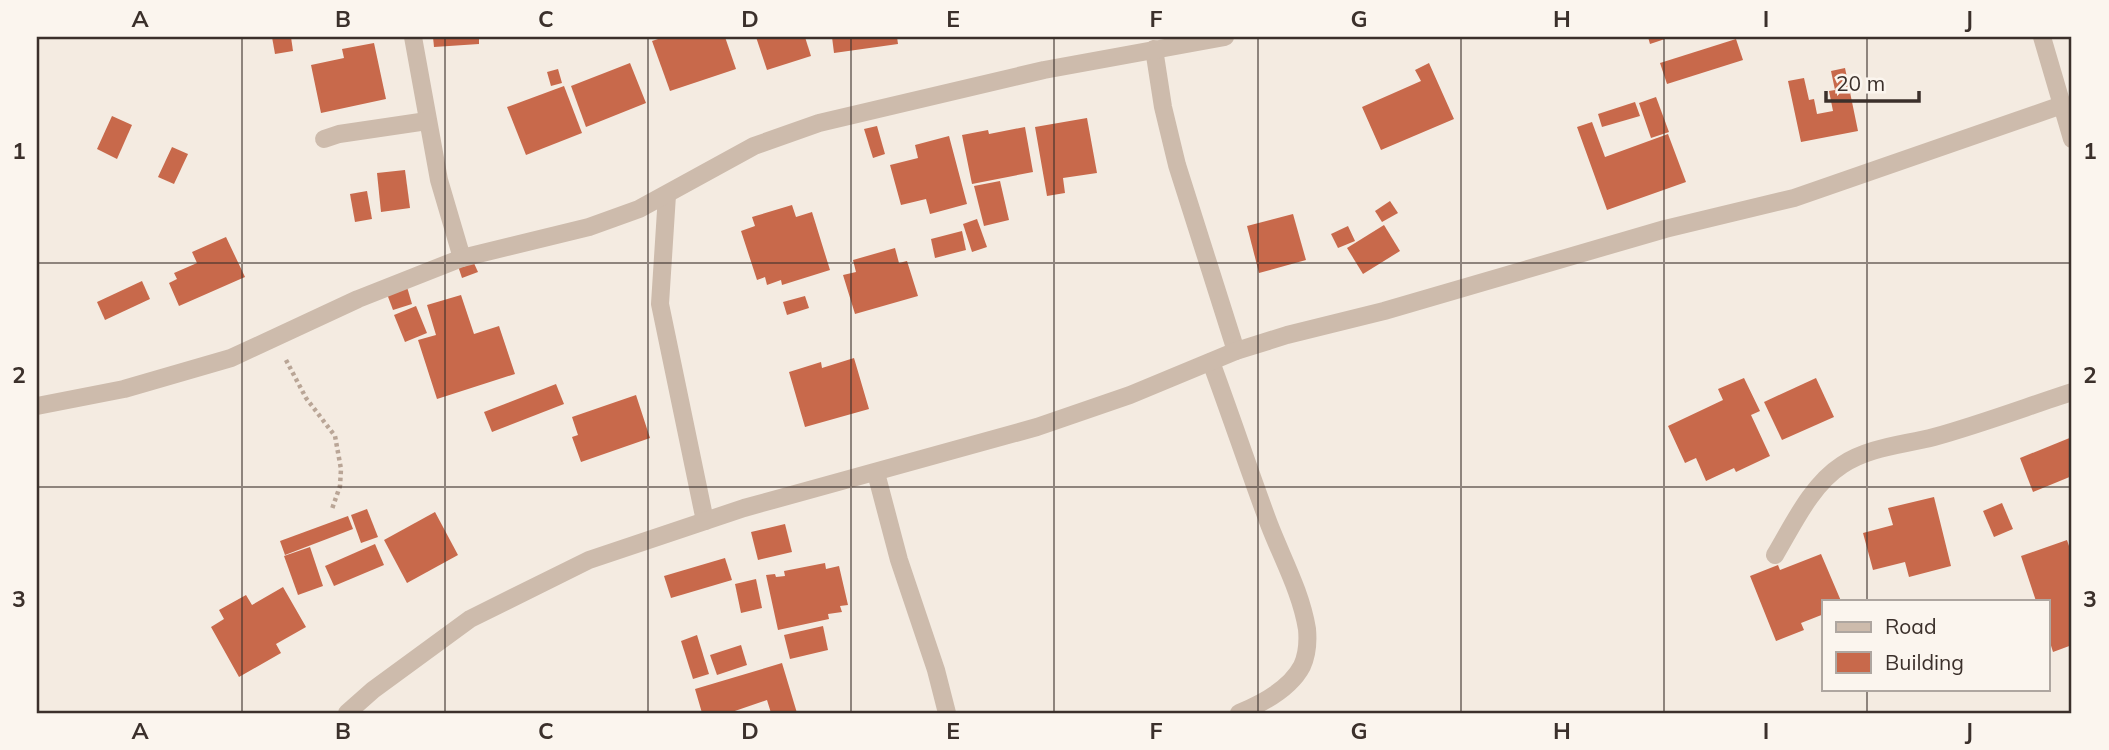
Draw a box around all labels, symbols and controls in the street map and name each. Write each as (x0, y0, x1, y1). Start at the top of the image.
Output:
text: A (131, 4, 149, 33)
text: B (335, 4, 351, 33)
text: C (538, 4, 554, 33)
text: D (741, 4, 759, 33)
text: E (946, 4, 960, 33)
text: F (1149, 4, 1163, 33)
text: G (1350, 4, 1368, 33)
text: H (1553, 4, 1571, 33)
text: I (1763, 4, 1769, 33)
text: J (1965, 4, 1973, 33)
scale bar (1826, 60, 1918, 104)
text: 20 m (1836, 70, 1885, 96)
text: 1 (12, 136, 26, 165)
text: 1 (2083, 136, 2097, 165)
text: 2 (12, 360, 26, 389)
text: 2 (2083, 360, 2097, 389)
text: 3 (12, 584, 26, 613)
text: 3 (2083, 584, 2097, 613)
legend (1822, 600, 2050, 690)
text: Road (1885, 613, 1936, 639)
text: Building (1885, 649, 1964, 675)
text: A (131, 716, 149, 745)
text: B (335, 716, 351, 745)
text: C (538, 716, 554, 745)
text: D (741, 716, 759, 745)
text: E (946, 716, 960, 745)
text: F (1149, 716, 1163, 745)
text: G (1350, 716, 1368, 745)
text: H (1553, 716, 1571, 745)
text: I (1763, 716, 1769, 745)
text: J (1965, 716, 1973, 745)

